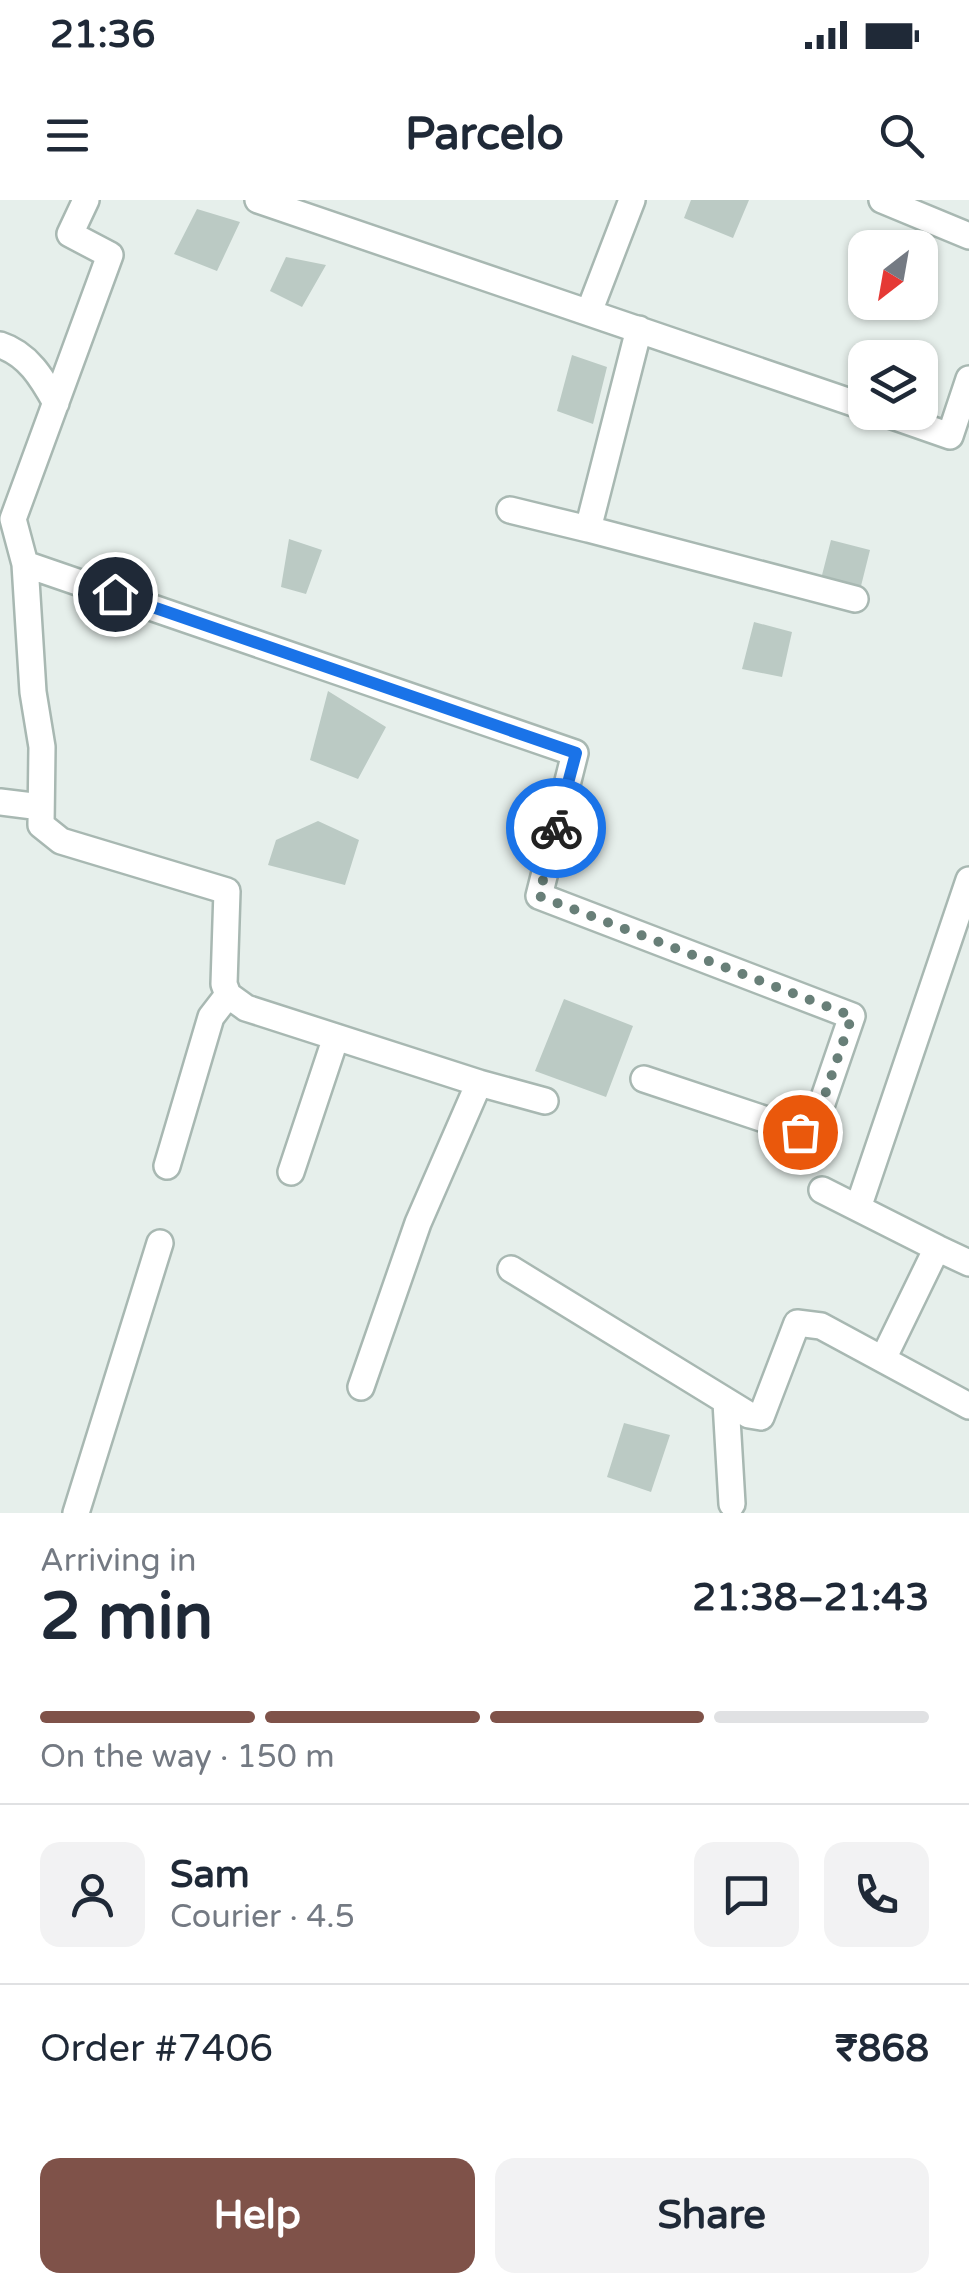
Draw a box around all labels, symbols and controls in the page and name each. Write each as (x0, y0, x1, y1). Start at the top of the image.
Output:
text: 21:36 (50, 12, 155, 58)
icon: menu (40, 108, 95, 163)
text: Parcelo (405, 108, 564, 162)
icon: search (874, 108, 929, 163)
north arrow (848, 230, 938, 320)
map controls (848, 230, 938, 430)
button: layers (848, 340, 938, 430)
pin (73, 552, 158, 637)
icon: home (88, 567, 143, 622)
courier (506, 778, 606, 878)
icon: bike (529, 801, 584, 856)
pin (758, 1090, 843, 1175)
icon: bag (773, 1105, 828, 1160)
text: Arriving in (40, 1542, 197, 1580)
text: 21:38–21:43 (692, 1575, 929, 1621)
text: 2 min (40, 1578, 213, 1657)
text: On the way · 150 m (40, 1738, 335, 1776)
button: person (40, 1842, 145, 1947)
button: chat (694, 1842, 799, 1947)
button: phone (824, 1842, 929, 1947)
text: Sam (170, 1852, 250, 1898)
text: Courier · 4.5 (170, 1898, 355, 1936)
text: Order #7406 (40, 2026, 273, 2072)
text: ₹868 (835, 2026, 929, 2072)
button: Help (40, 2158, 475, 2273)
button: Share (495, 2158, 929, 2273)

